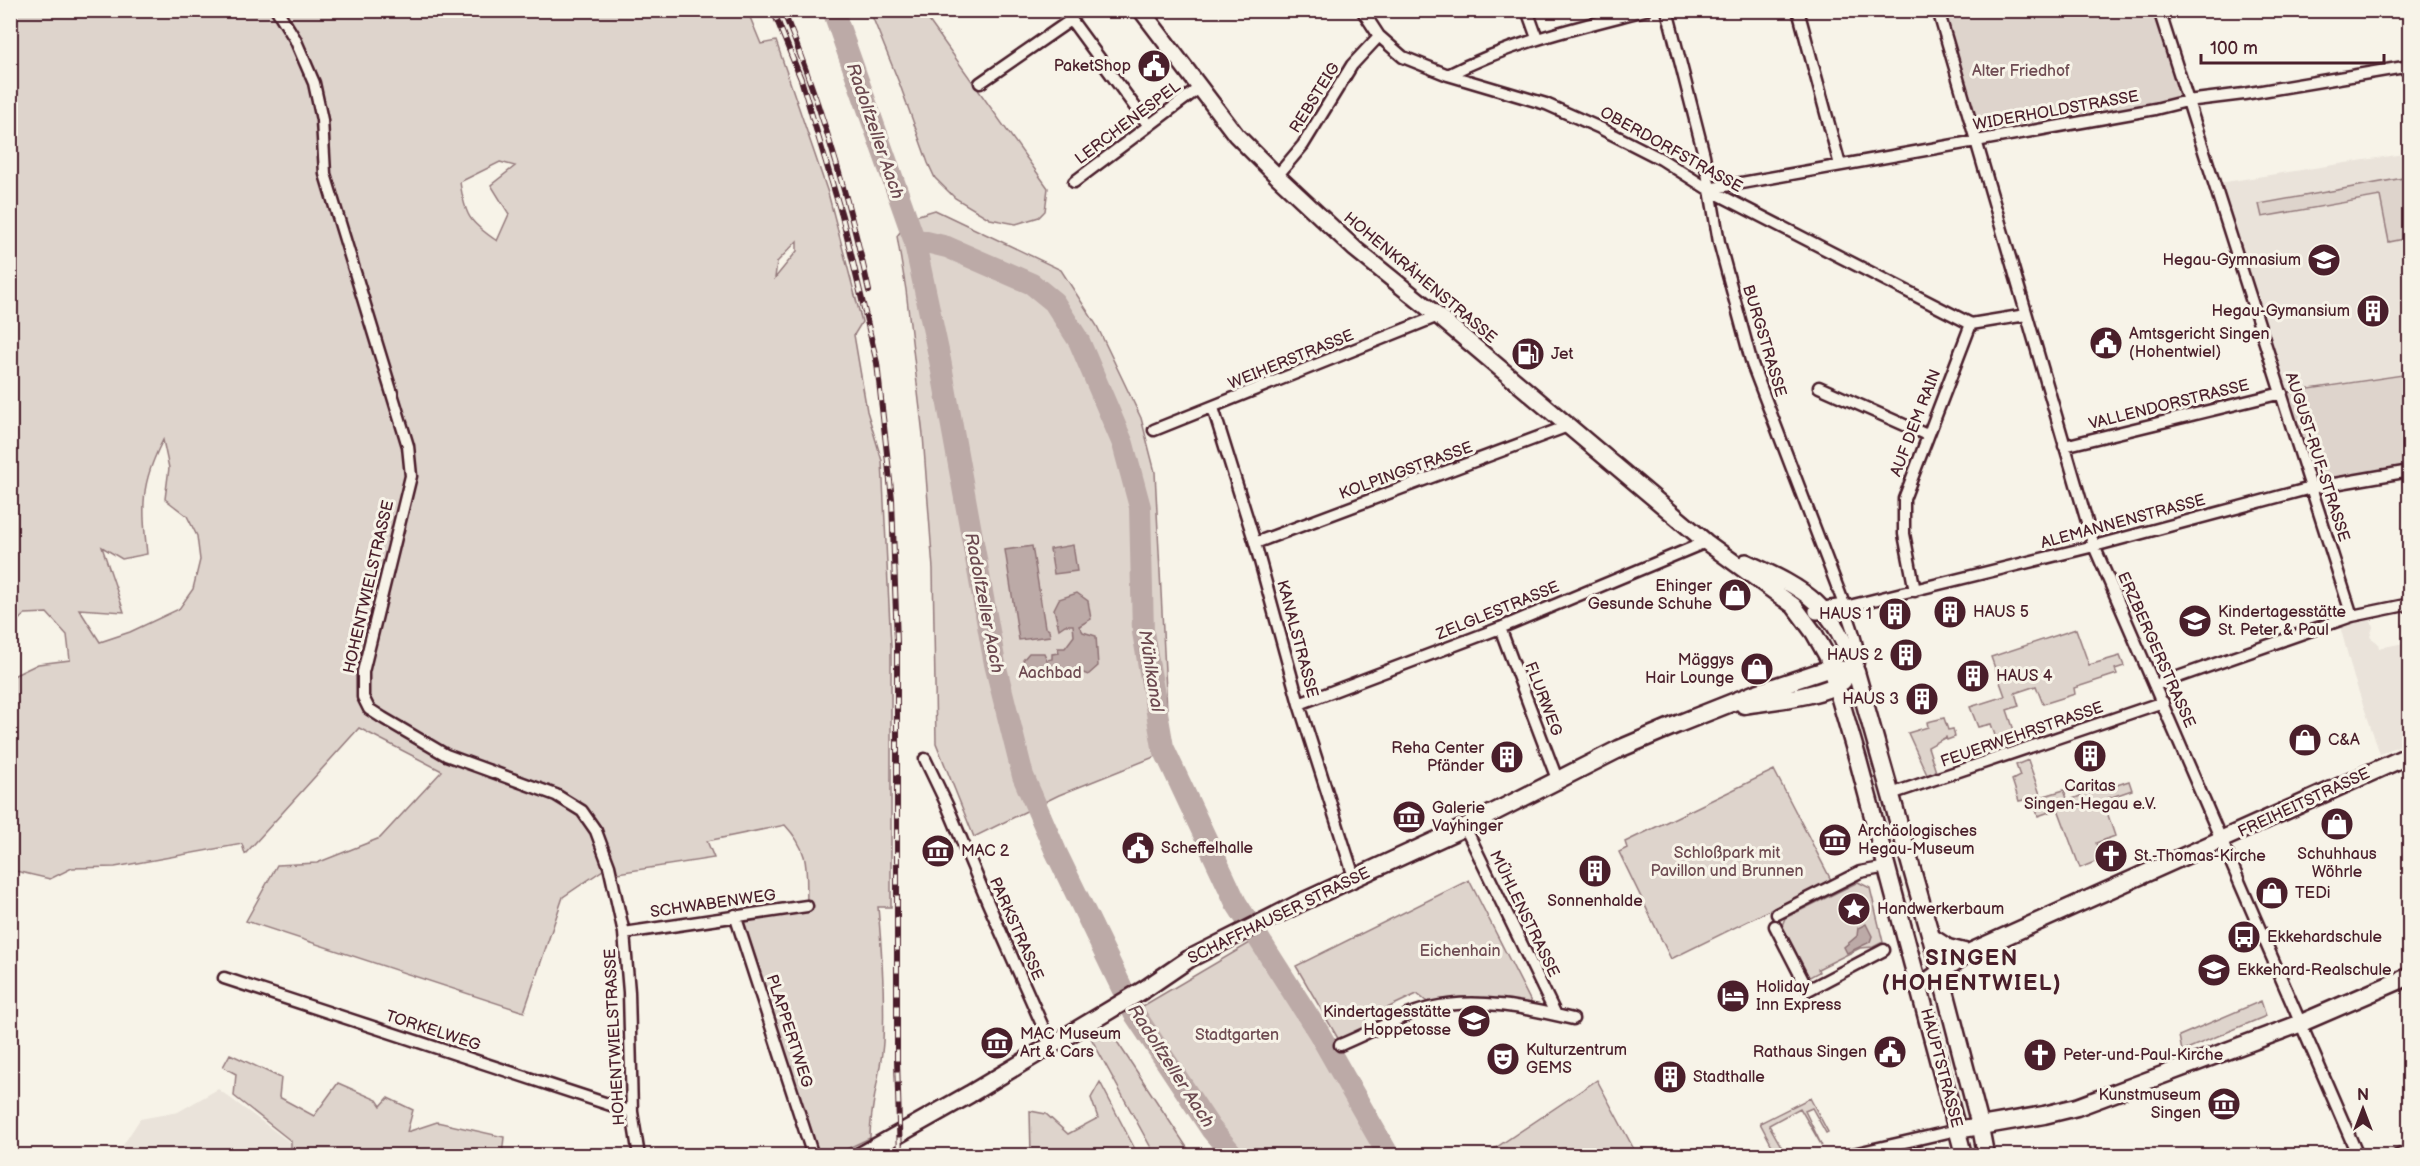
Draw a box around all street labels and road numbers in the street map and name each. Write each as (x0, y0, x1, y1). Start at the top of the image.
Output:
street label: REBSTEIG (1286, 59, 1344, 137)
street label: LERCHENESPEL (1072, 77, 1185, 169)
street label: WIDERHOLDSTRASSE (1972, 87, 2140, 135)
street label: OBERDORFSTRASSE (1597, 103, 1745, 197)
street label: HOHENKRÄHENSTRASSE (1340, 207, 1502, 348)
street label: BURGSTRASSE (1738, 283, 1790, 399)
street label: WEIHERSTRASSE (1225, 326, 1357, 394)
street label: AUF DEM RAIN (1887, 367, 1945, 479)
street label: AUGUST-RUF-STRASSE (2281, 370, 2353, 544)
street label: VALLENDORSTRASSE (2087, 376, 2251, 434)
street label: KOLPINGSTRASSE (1337, 438, 1475, 504)
street label: ALEMANNENSTRASSE (2039, 491, 2207, 553)
street label: HOHENTWIELSTRASSE (340, 499, 398, 675)
street label: ERZBERGERSTRASSE (2113, 569, 2199, 731)
street label: KANALSTRASSE (1272, 578, 1322, 700)
street label: ZELGLESTRASSE (1433, 578, 1562, 645)
street label: FLURWEG (1520, 659, 1566, 739)
street label: FEUERWEHRSTRASSE (1938, 698, 2106, 772)
street label: FREIHEITSTRASSE (2235, 764, 2373, 842)
street label: MÜHLENSTRASSE (1485, 847, 1565, 980)
street label: SCHAFFHAUSER STRASSE (1185, 864, 1373, 968)
street label: PARKSTRASSE (985, 875, 1047, 983)
street label: SCHWABENWEG (649, 886, 777, 922)
street label: HOHENTWIELSTRASSE (601, 948, 629, 1126)
street label: PLAPPERTWEG (762, 972, 816, 1090)
street label: HAUPTSTRASSE (1916, 1006, 1966, 1130)
street label: TORKELWEG (383, 1007, 483, 1055)

